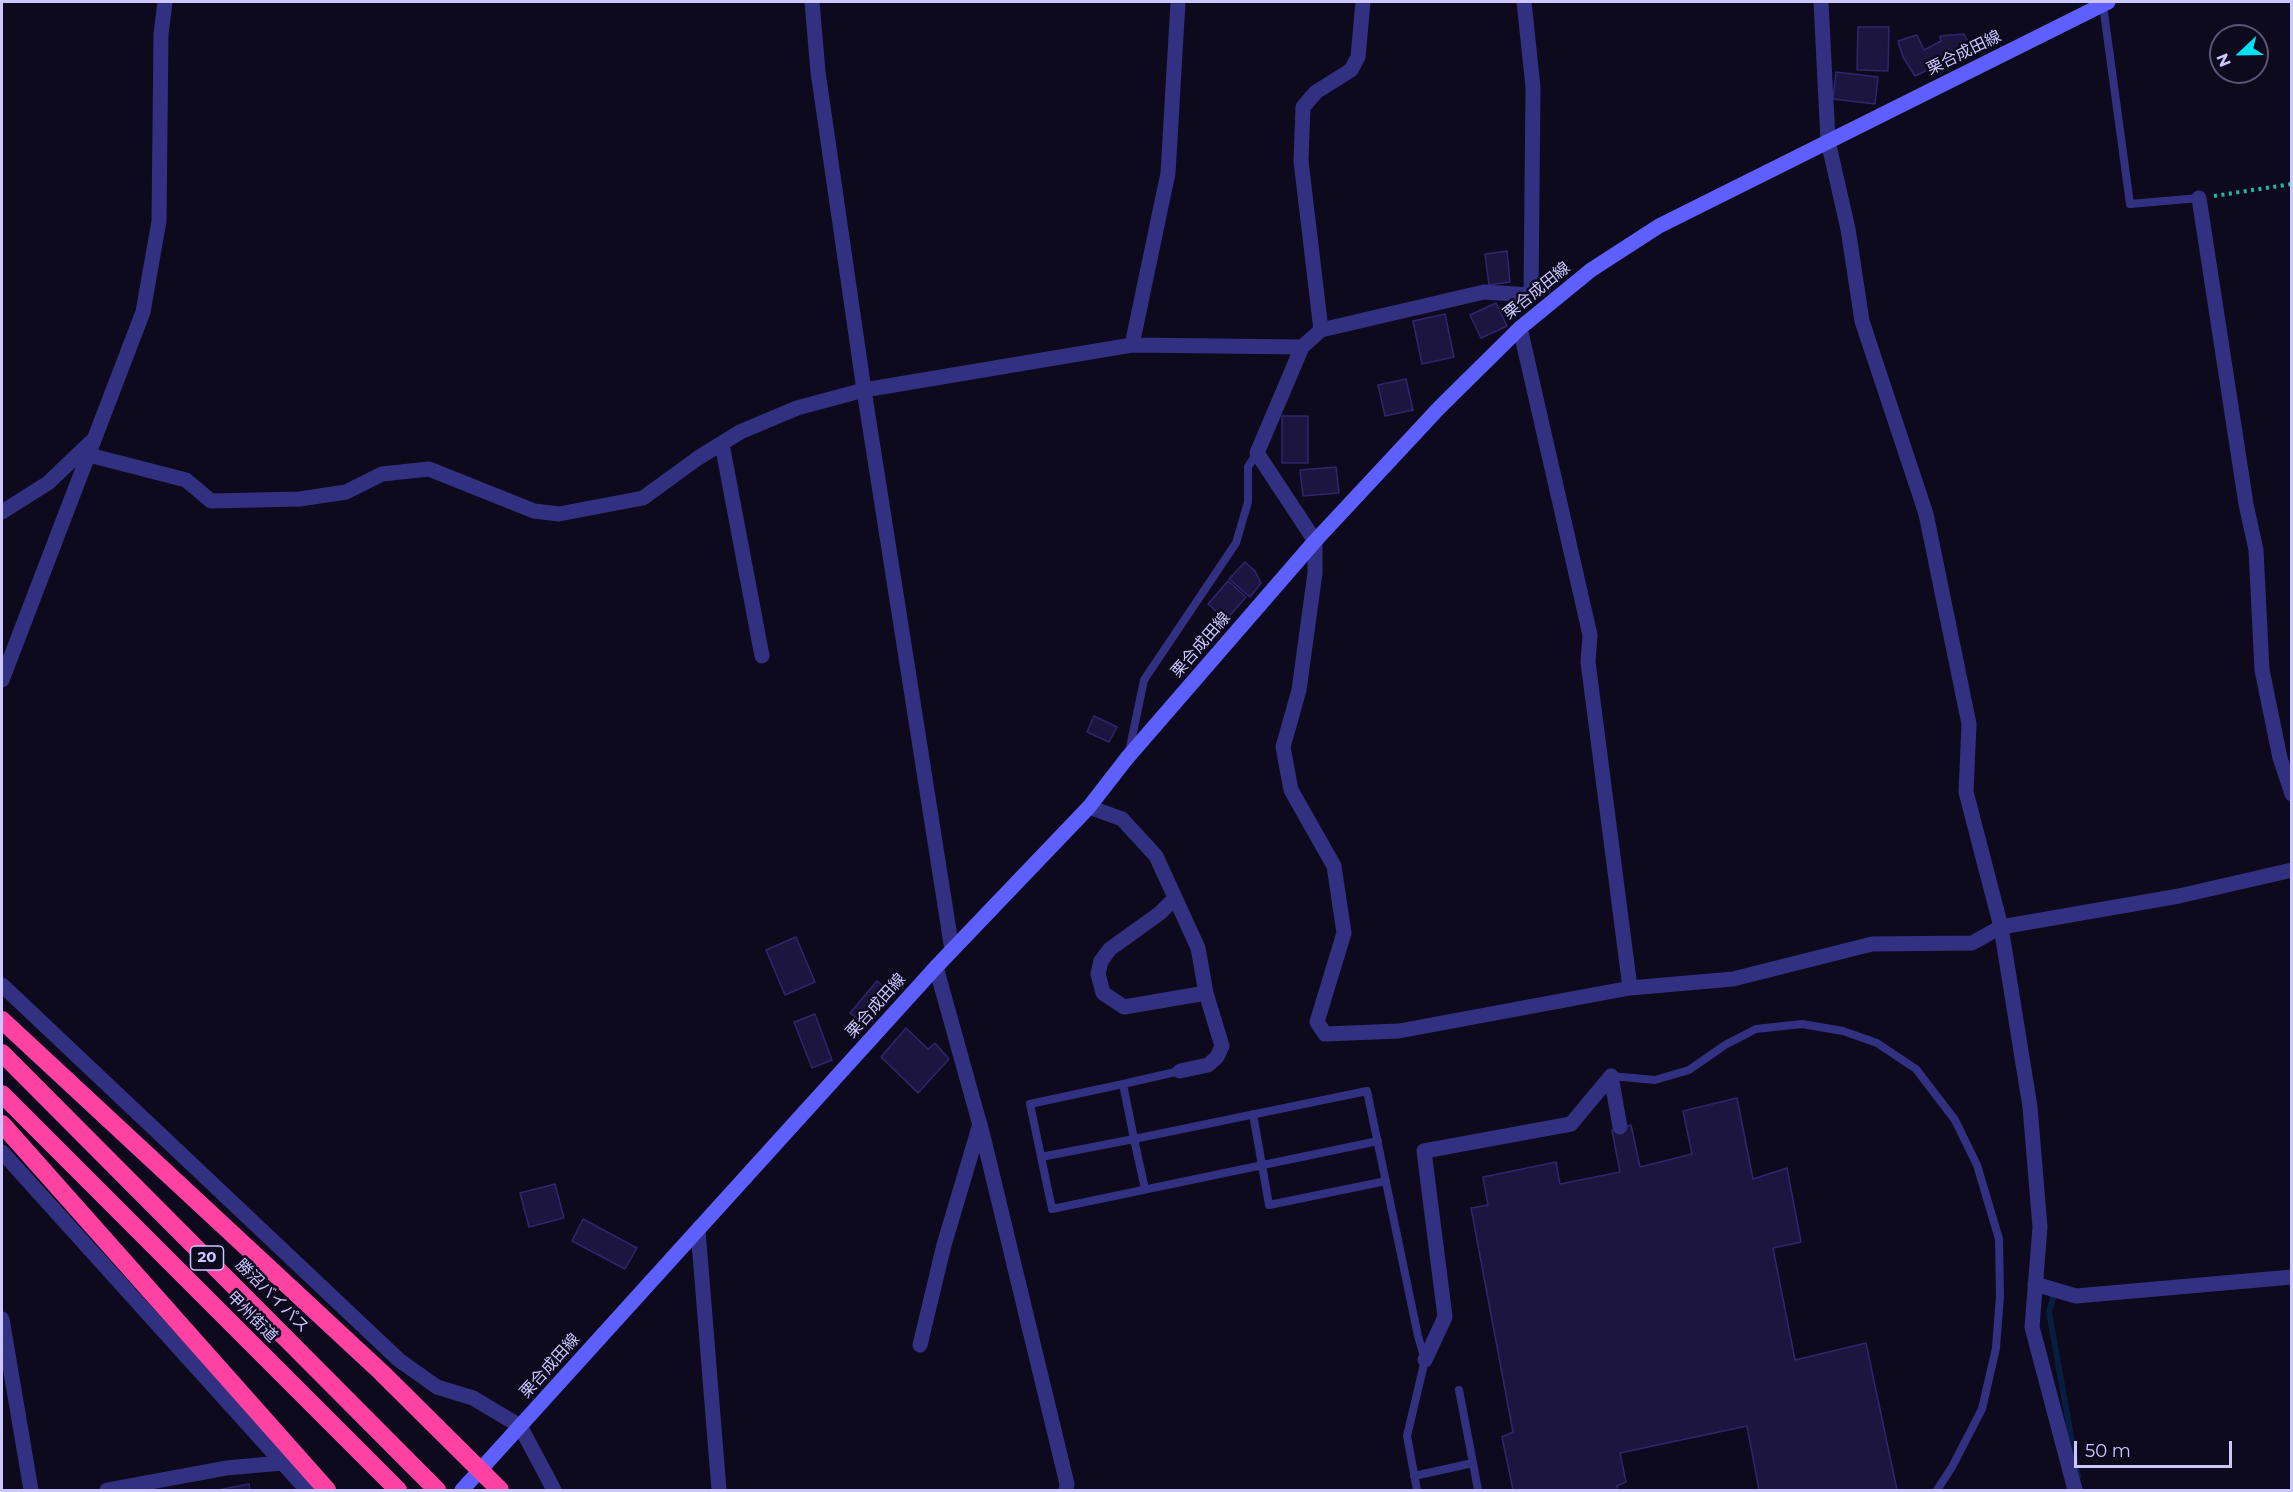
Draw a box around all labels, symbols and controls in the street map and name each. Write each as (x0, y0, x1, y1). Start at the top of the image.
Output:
north arrow (2209, 24, 2269, 84)
street label: 栗合成田線 (1924, 27, 2004, 79)
text: N (2212, 51, 2235, 70)
street label: 栗合成田線 (1500, 258, 1574, 324)
street label: 栗合成田線 (1168, 609, 1234, 681)
street label: 栗合成田線 (842, 970, 910, 1042)
road number: 20 (190, 1246, 224, 1270)
street label: 勝沼バイパス (231, 1255, 313, 1337)
street label: 甲州街道 (223, 1288, 281, 1346)
street label: 栗合成田線 (516, 1330, 584, 1402)
scale bar (2077, 1429, 2234, 1467)
text: 50 m (2085, 1440, 2131, 1462)

